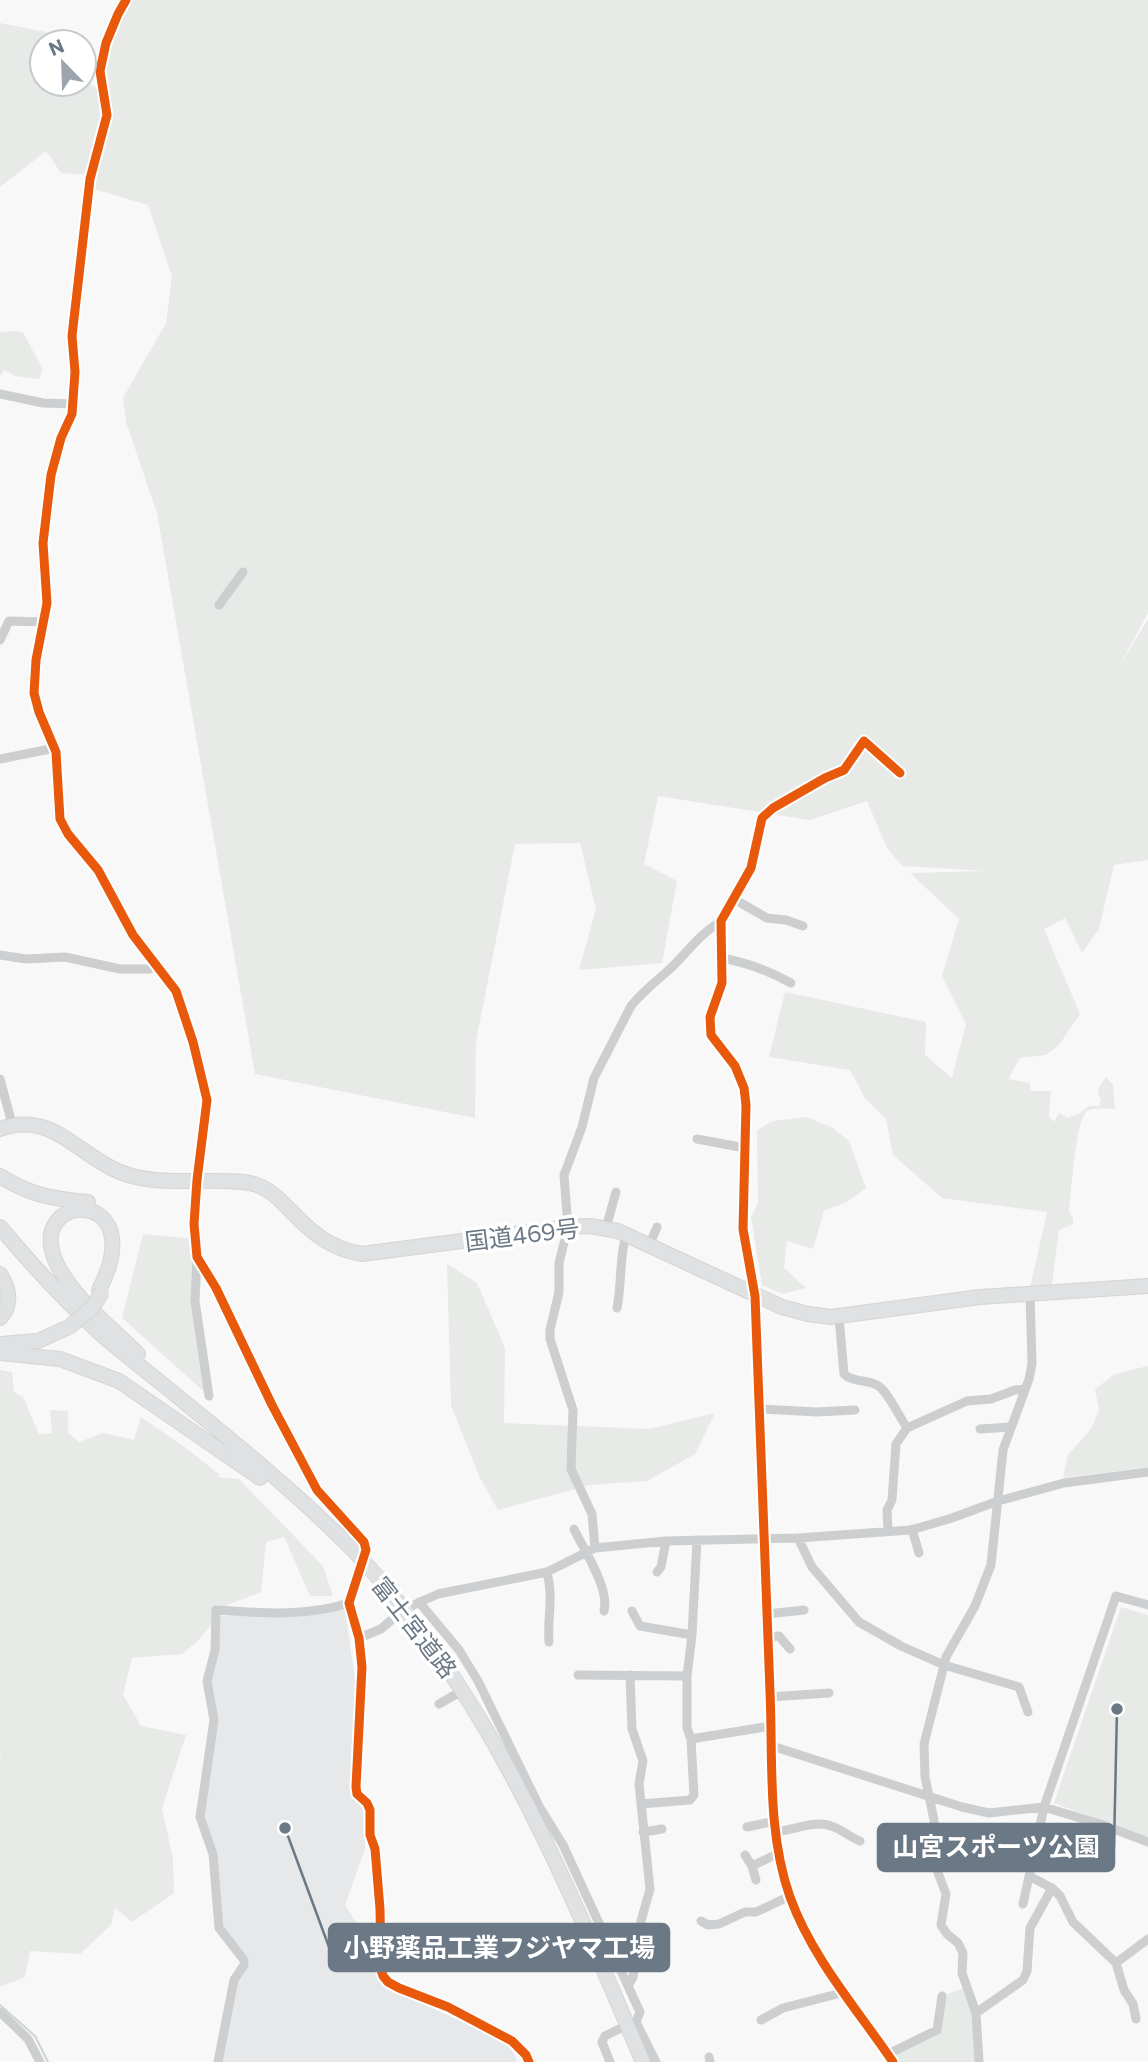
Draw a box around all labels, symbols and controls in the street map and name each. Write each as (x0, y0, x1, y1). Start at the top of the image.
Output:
north arrow (28, 28, 98, 98)
text: N (45, 34, 67, 60)
street label: 国道469号 (463, 1213, 581, 1255)
street label: 富士宮道路 (367, 1571, 463, 1683)
callout: 山宮スポーツ公園 (878, 1824, 1114, 1871)
text: 山宮スポーツ公園 (892, 1830, 1100, 1861)
callout: 小野薬品工業フジヤマ工場 (329, 1924, 669, 1971)
text: 小野薬品工業フジヤマ工場 (343, 1931, 655, 1962)

